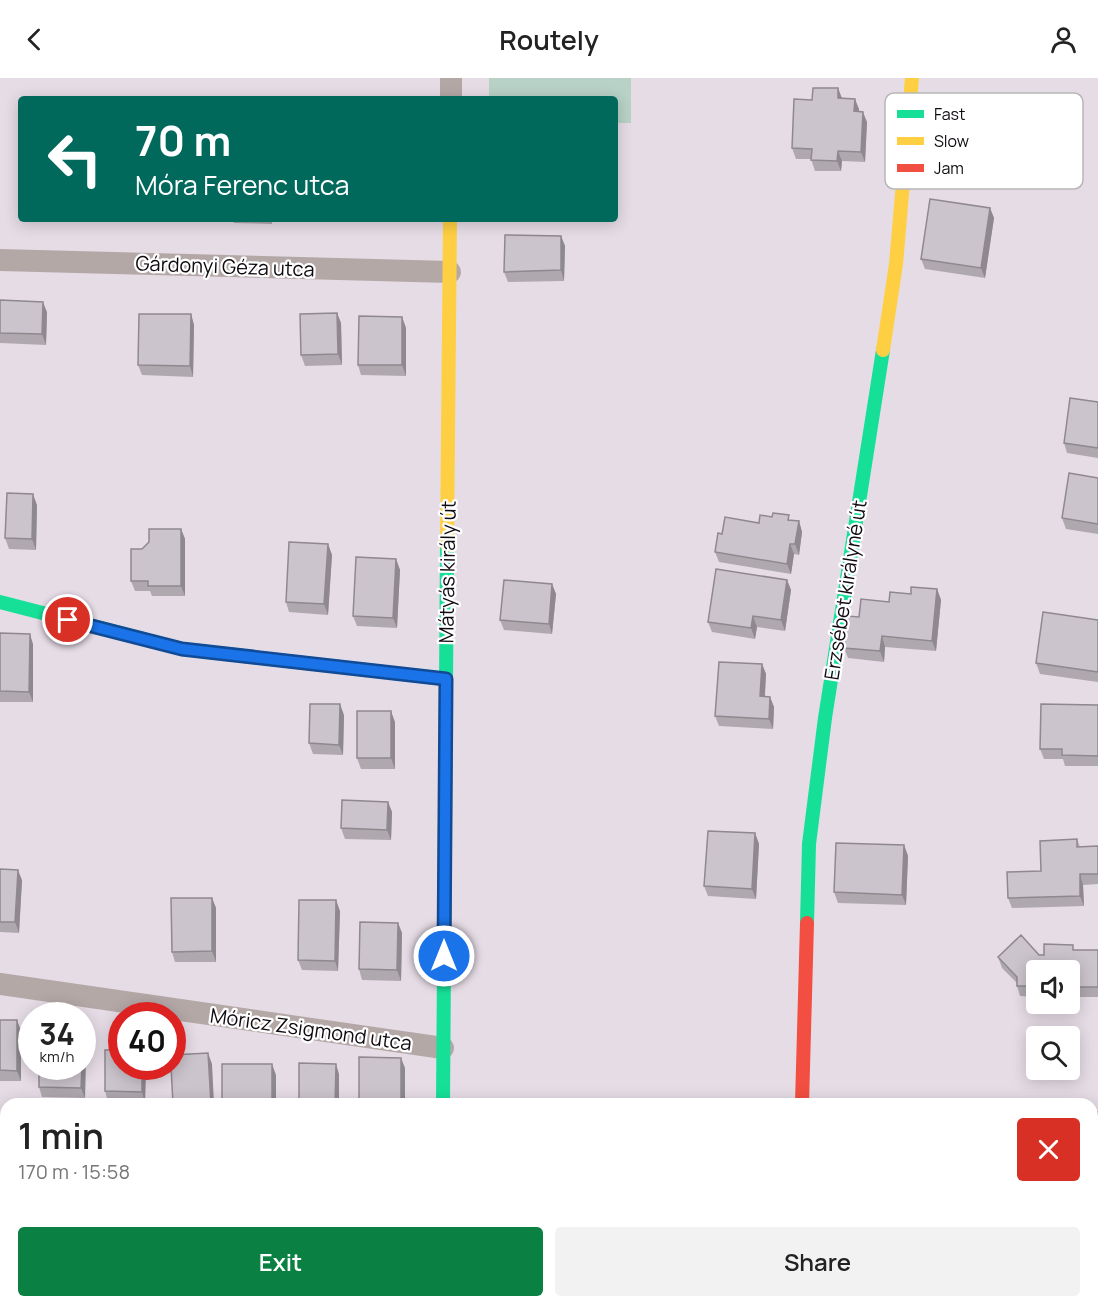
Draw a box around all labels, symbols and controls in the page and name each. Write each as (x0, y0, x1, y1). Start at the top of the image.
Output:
text: Routely (499, 21, 599, 58)
icon: back (18, 23, 51, 56)
icon: person (1047, 23, 1080, 56)
legend (885, 93, 1083, 189)
text: Fast (934, 103, 965, 125)
text: 70 m (135, 111, 231, 169)
icon: left (36, 120, 114, 198)
text: Slow (934, 130, 969, 152)
text: Jam (934, 157, 964, 179)
text: Móra Ferenc utca (135, 166, 350, 203)
street label: Gárdonyi Géza utca (135, 249, 315, 283)
street label: Erzsébet királyné út (817, 498, 873, 682)
street label: Mátyás király út (432, 500, 462, 644)
pin (42, 594, 93, 645)
icon: arrive (51, 603, 84, 636)
position arrow (412, 924, 476, 988)
map controls (1026, 960, 1080, 1080)
button: sound (1026, 960, 1080, 1014)
street label: Móricz Zsigmond utca (208, 1001, 414, 1057)
speed limit sign: 40 (108, 1002, 186, 1080)
text: 34 (39, 1013, 75, 1054)
button: search (1026, 1026, 1080, 1080)
text: km/h (40, 1046, 74, 1067)
text: 1 min (18, 1111, 104, 1160)
button: close (1017, 1118, 1080, 1181)
text: 170 m · 15:58 (18, 1158, 130, 1185)
button: Exit (18, 1227, 543, 1296)
button: Share (555, 1227, 1080, 1296)

